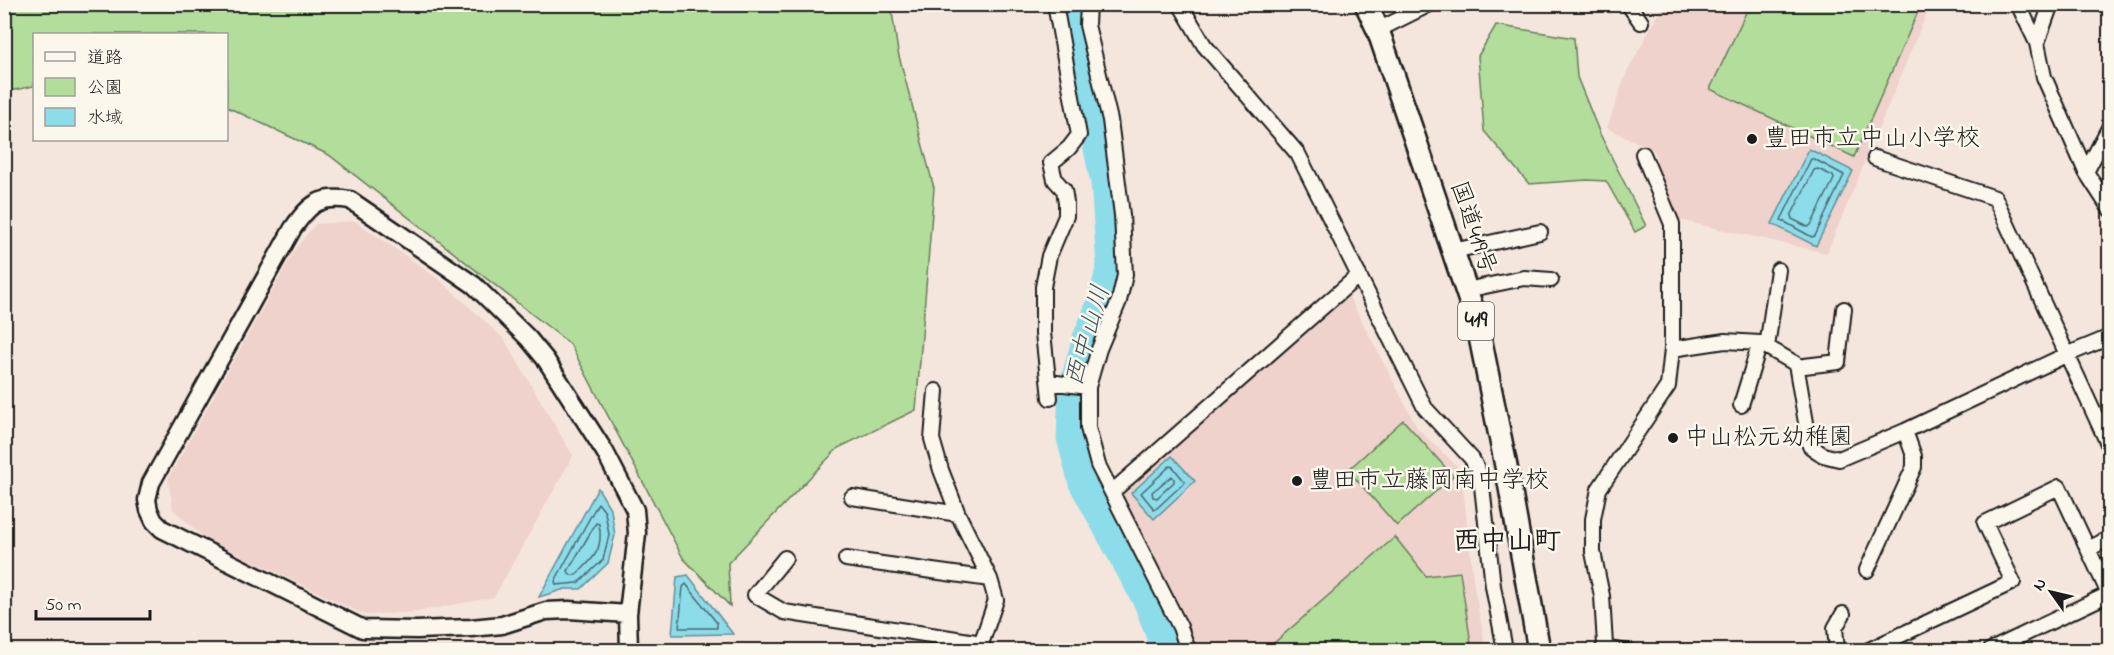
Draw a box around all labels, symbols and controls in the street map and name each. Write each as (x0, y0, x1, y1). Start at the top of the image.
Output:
legend (33, 33, 228, 141)
text: 道路 (87, 46, 123, 72)
text: 公園 (87, 76, 123, 102)
text: 水域 (87, 106, 123, 132)
place label: 豊田市立中山小学校 (1764, 122, 1980, 157)
marker: 豊田市立中山小学校 (1745, 132, 1759, 146)
street label: 国道419号 (1440, 177, 1504, 279)
water label: 西中山川 (1056, 281, 1122, 391)
road number: 419 (1458, 302, 1494, 340)
place label: 中山松元幼稚園 (1685, 421, 1853, 456)
marker: 中山松元幼稚園 (1666, 431, 1680, 445)
place label: 豊田市立藤岡南中学校 (1309, 464, 1549, 499)
marker: 豊田市立藤岡南中学校 (1290, 474, 1304, 488)
district label: 西中山町 (1453, 523, 1561, 562)
north arrow (2021, 562, 2081, 622)
text: N (2027, 573, 2053, 596)
scale bar (36, 583, 150, 621)
text: 50 m (45, 593, 82, 619)

